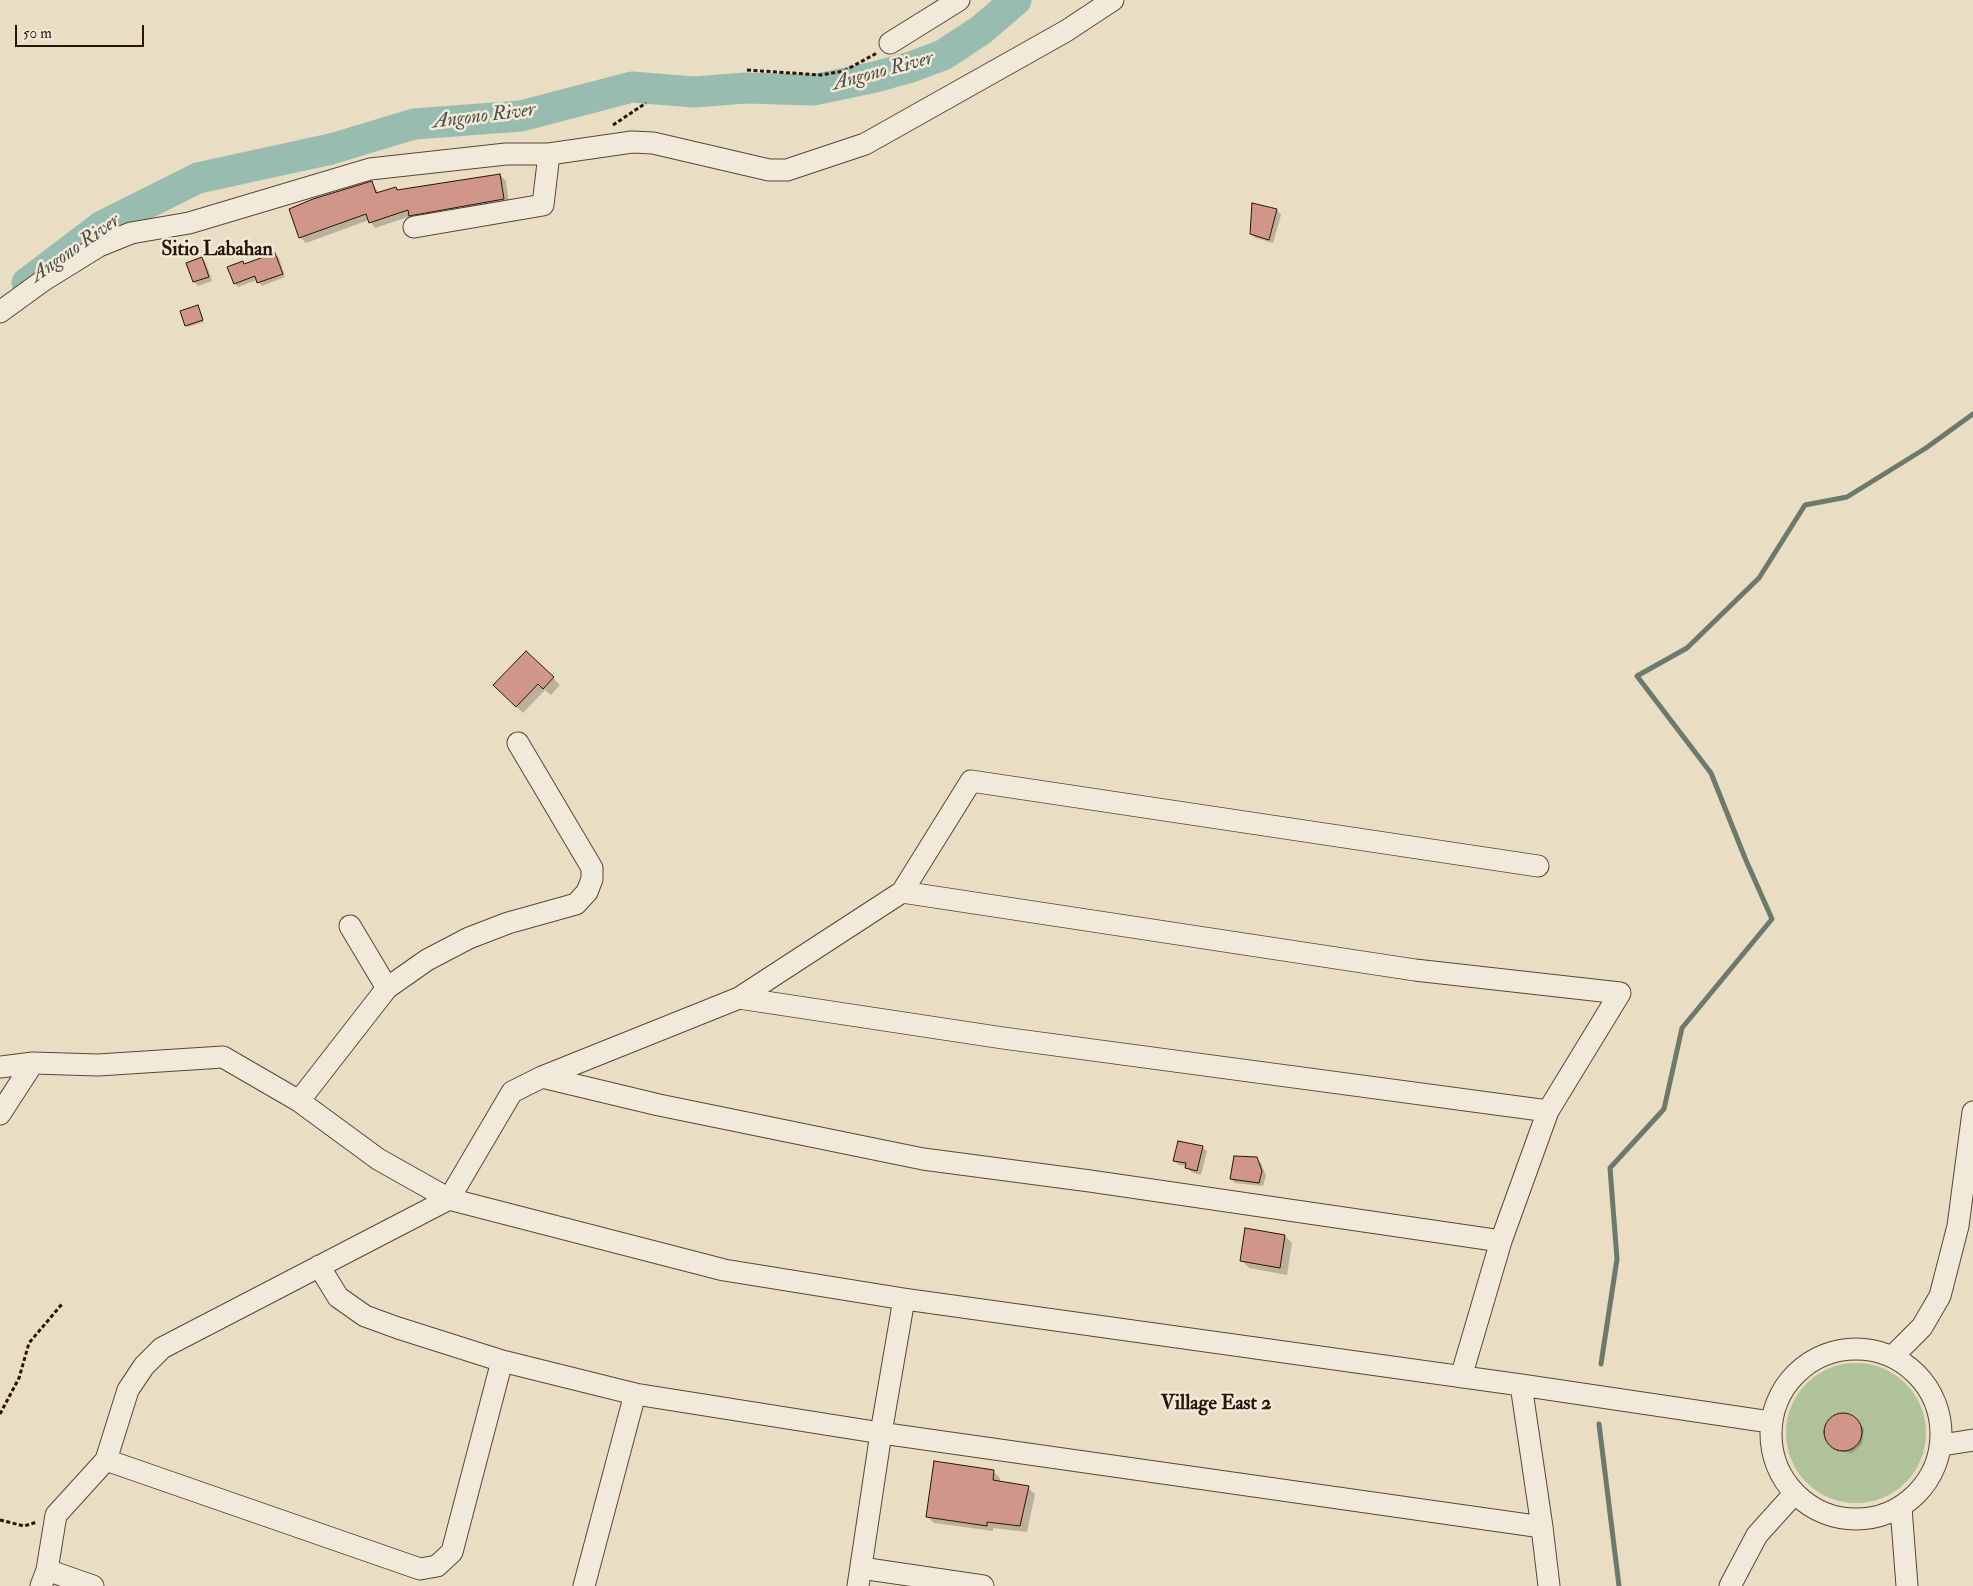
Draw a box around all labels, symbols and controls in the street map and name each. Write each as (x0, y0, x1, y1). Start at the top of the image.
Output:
scale bar (18, 15, 146, 47)
text: 50 m (23, 24, 52, 43)
water label: Angono River (830, 47, 936, 97)
water label: Angono River (431, 99, 537, 135)
water label: Angono River (27, 209, 125, 289)
district label: Sitio Labahan (161, 239, 273, 263)
district label: Village East 2 (1161, 1393, 1271, 1417)

